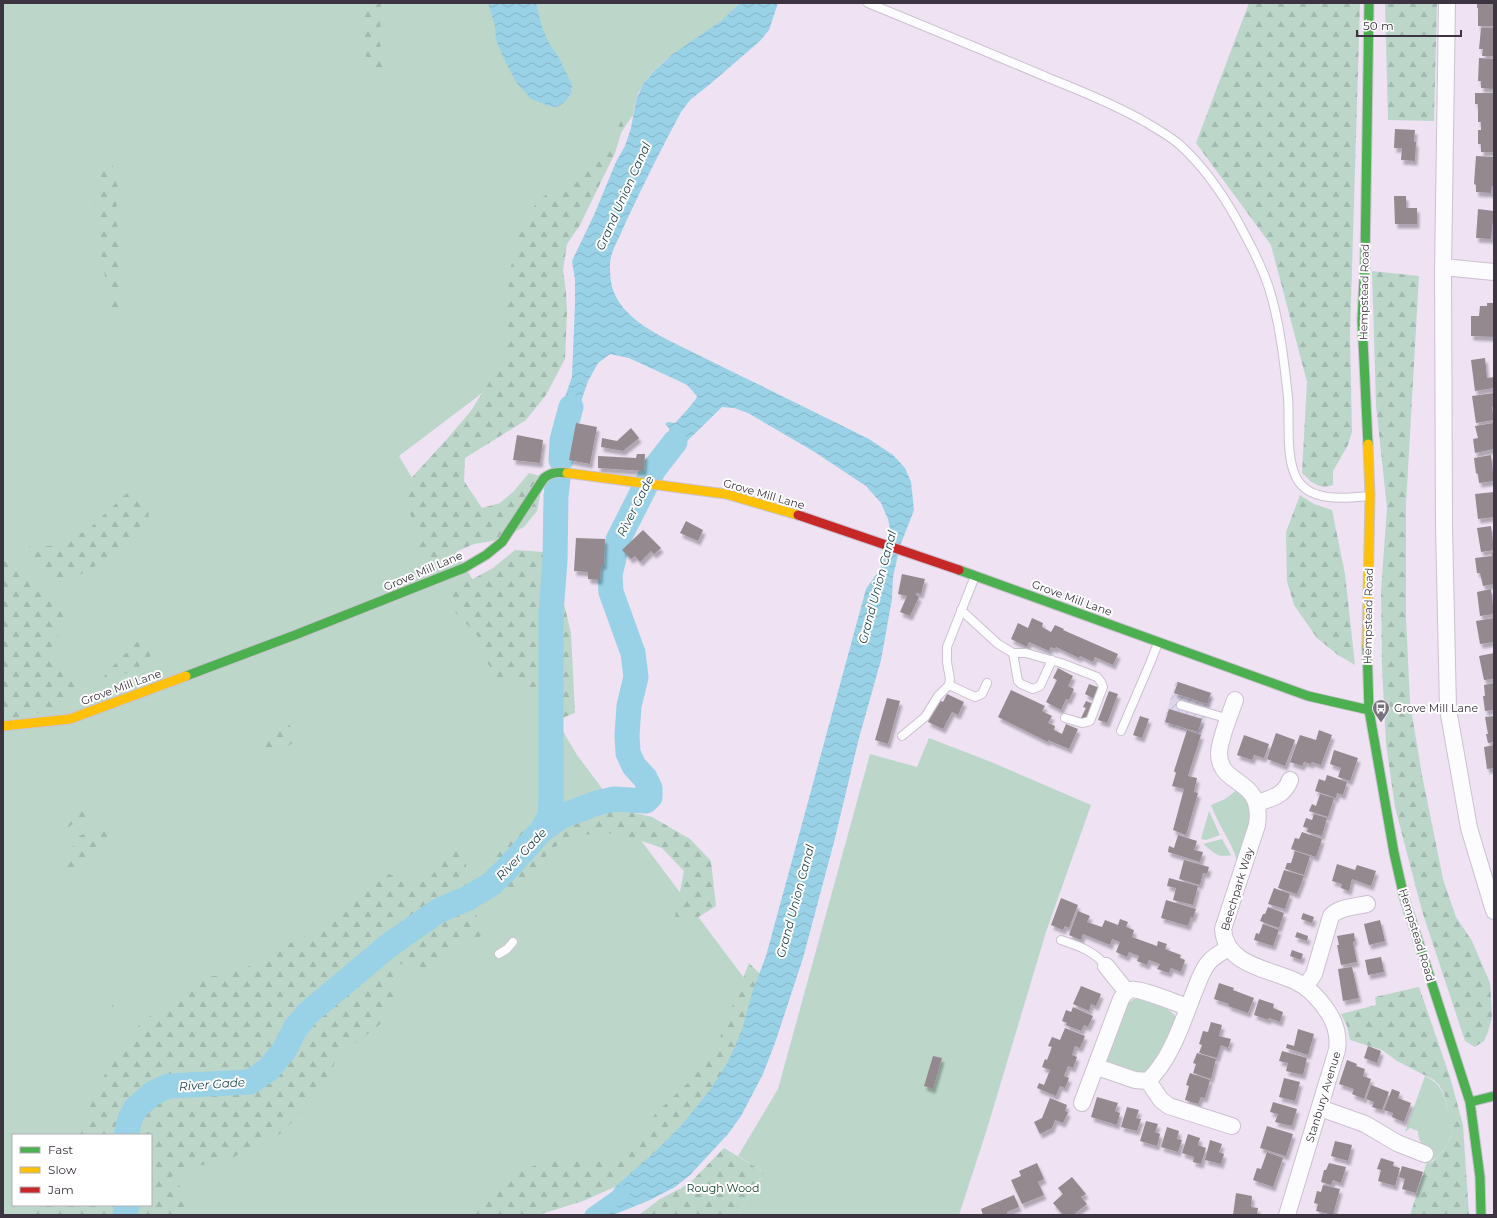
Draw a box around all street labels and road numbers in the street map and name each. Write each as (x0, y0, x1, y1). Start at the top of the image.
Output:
street label: Hempstead Road (1356, 244, 1372, 340)
street label: Grove Mill Lane (722, 476, 807, 512)
street label: Grove Mill Lane (382, 548, 465, 594)
street label: Hempstead Road (1360, 568, 1376, 664)
street label: Grove Mill Lane (1030, 577, 1114, 619)
street label: Grove Mill Lane (79, 666, 163, 708)
street label: Beechpark Way (1218, 845, 1256, 932)
street label: Hempstead Road (1396, 887, 1438, 983)
street label: Stanbury Avenue (1302, 1049, 1344, 1144)

